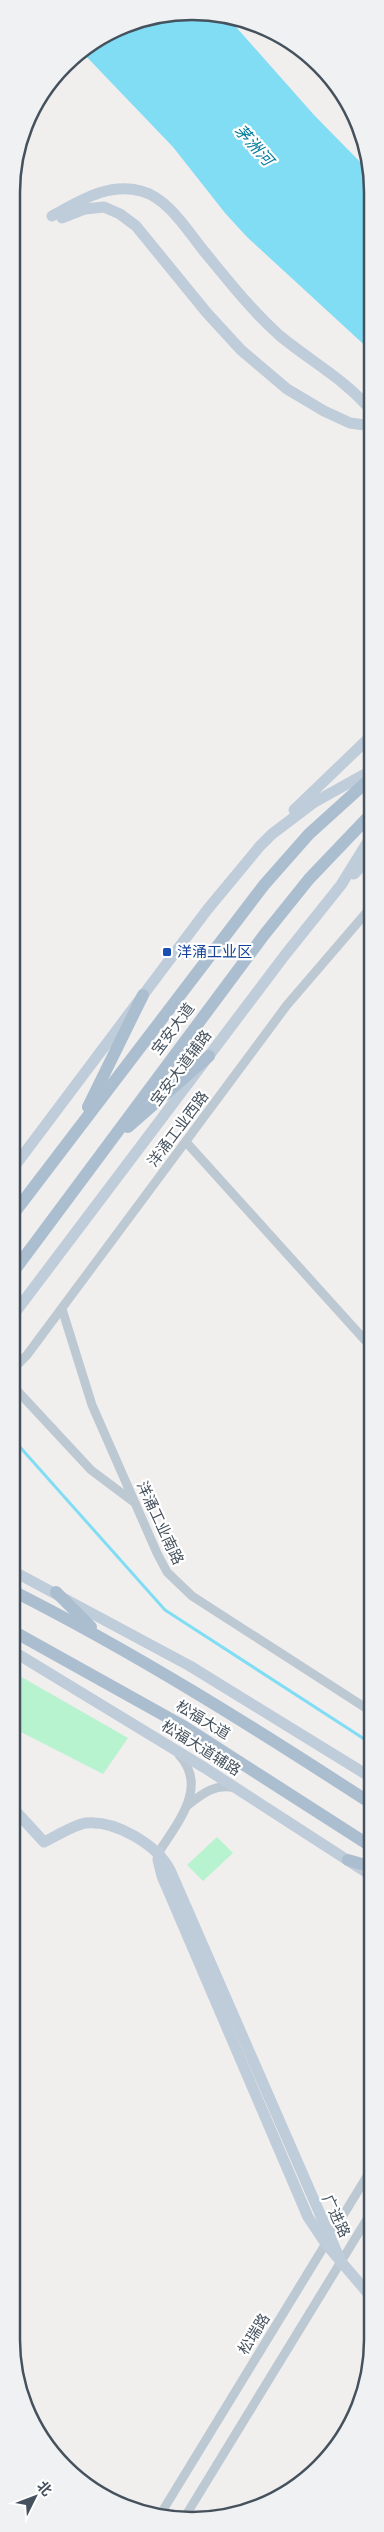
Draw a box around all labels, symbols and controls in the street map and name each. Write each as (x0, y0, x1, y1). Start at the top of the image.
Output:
water label: 茅洲河 (231, 121, 279, 171)
place label: 洋涌工业区 (177, 943, 252, 961)
marker: 洋涌工业区 (161, 946, 173, 958)
street label: 宝安大道 (148, 1000, 198, 1058)
street label: 宝安大道辅路 (147, 1027, 215, 1109)
street label: 洋涌工业西路 (144, 1088, 212, 1170)
street label: 洋涌工业南路 (133, 1478, 187, 1568)
street label: 松福大道 (173, 1697, 233, 1743)
street label: 松福大道辅路 (158, 1717, 244, 1779)
street label: 广进路 (318, 2192, 354, 2240)
street label: 松瑞路 (234, 2310, 274, 2358)
north arrow (10, 2472, 60, 2522)
text: 北 (34, 2478, 55, 2499)

